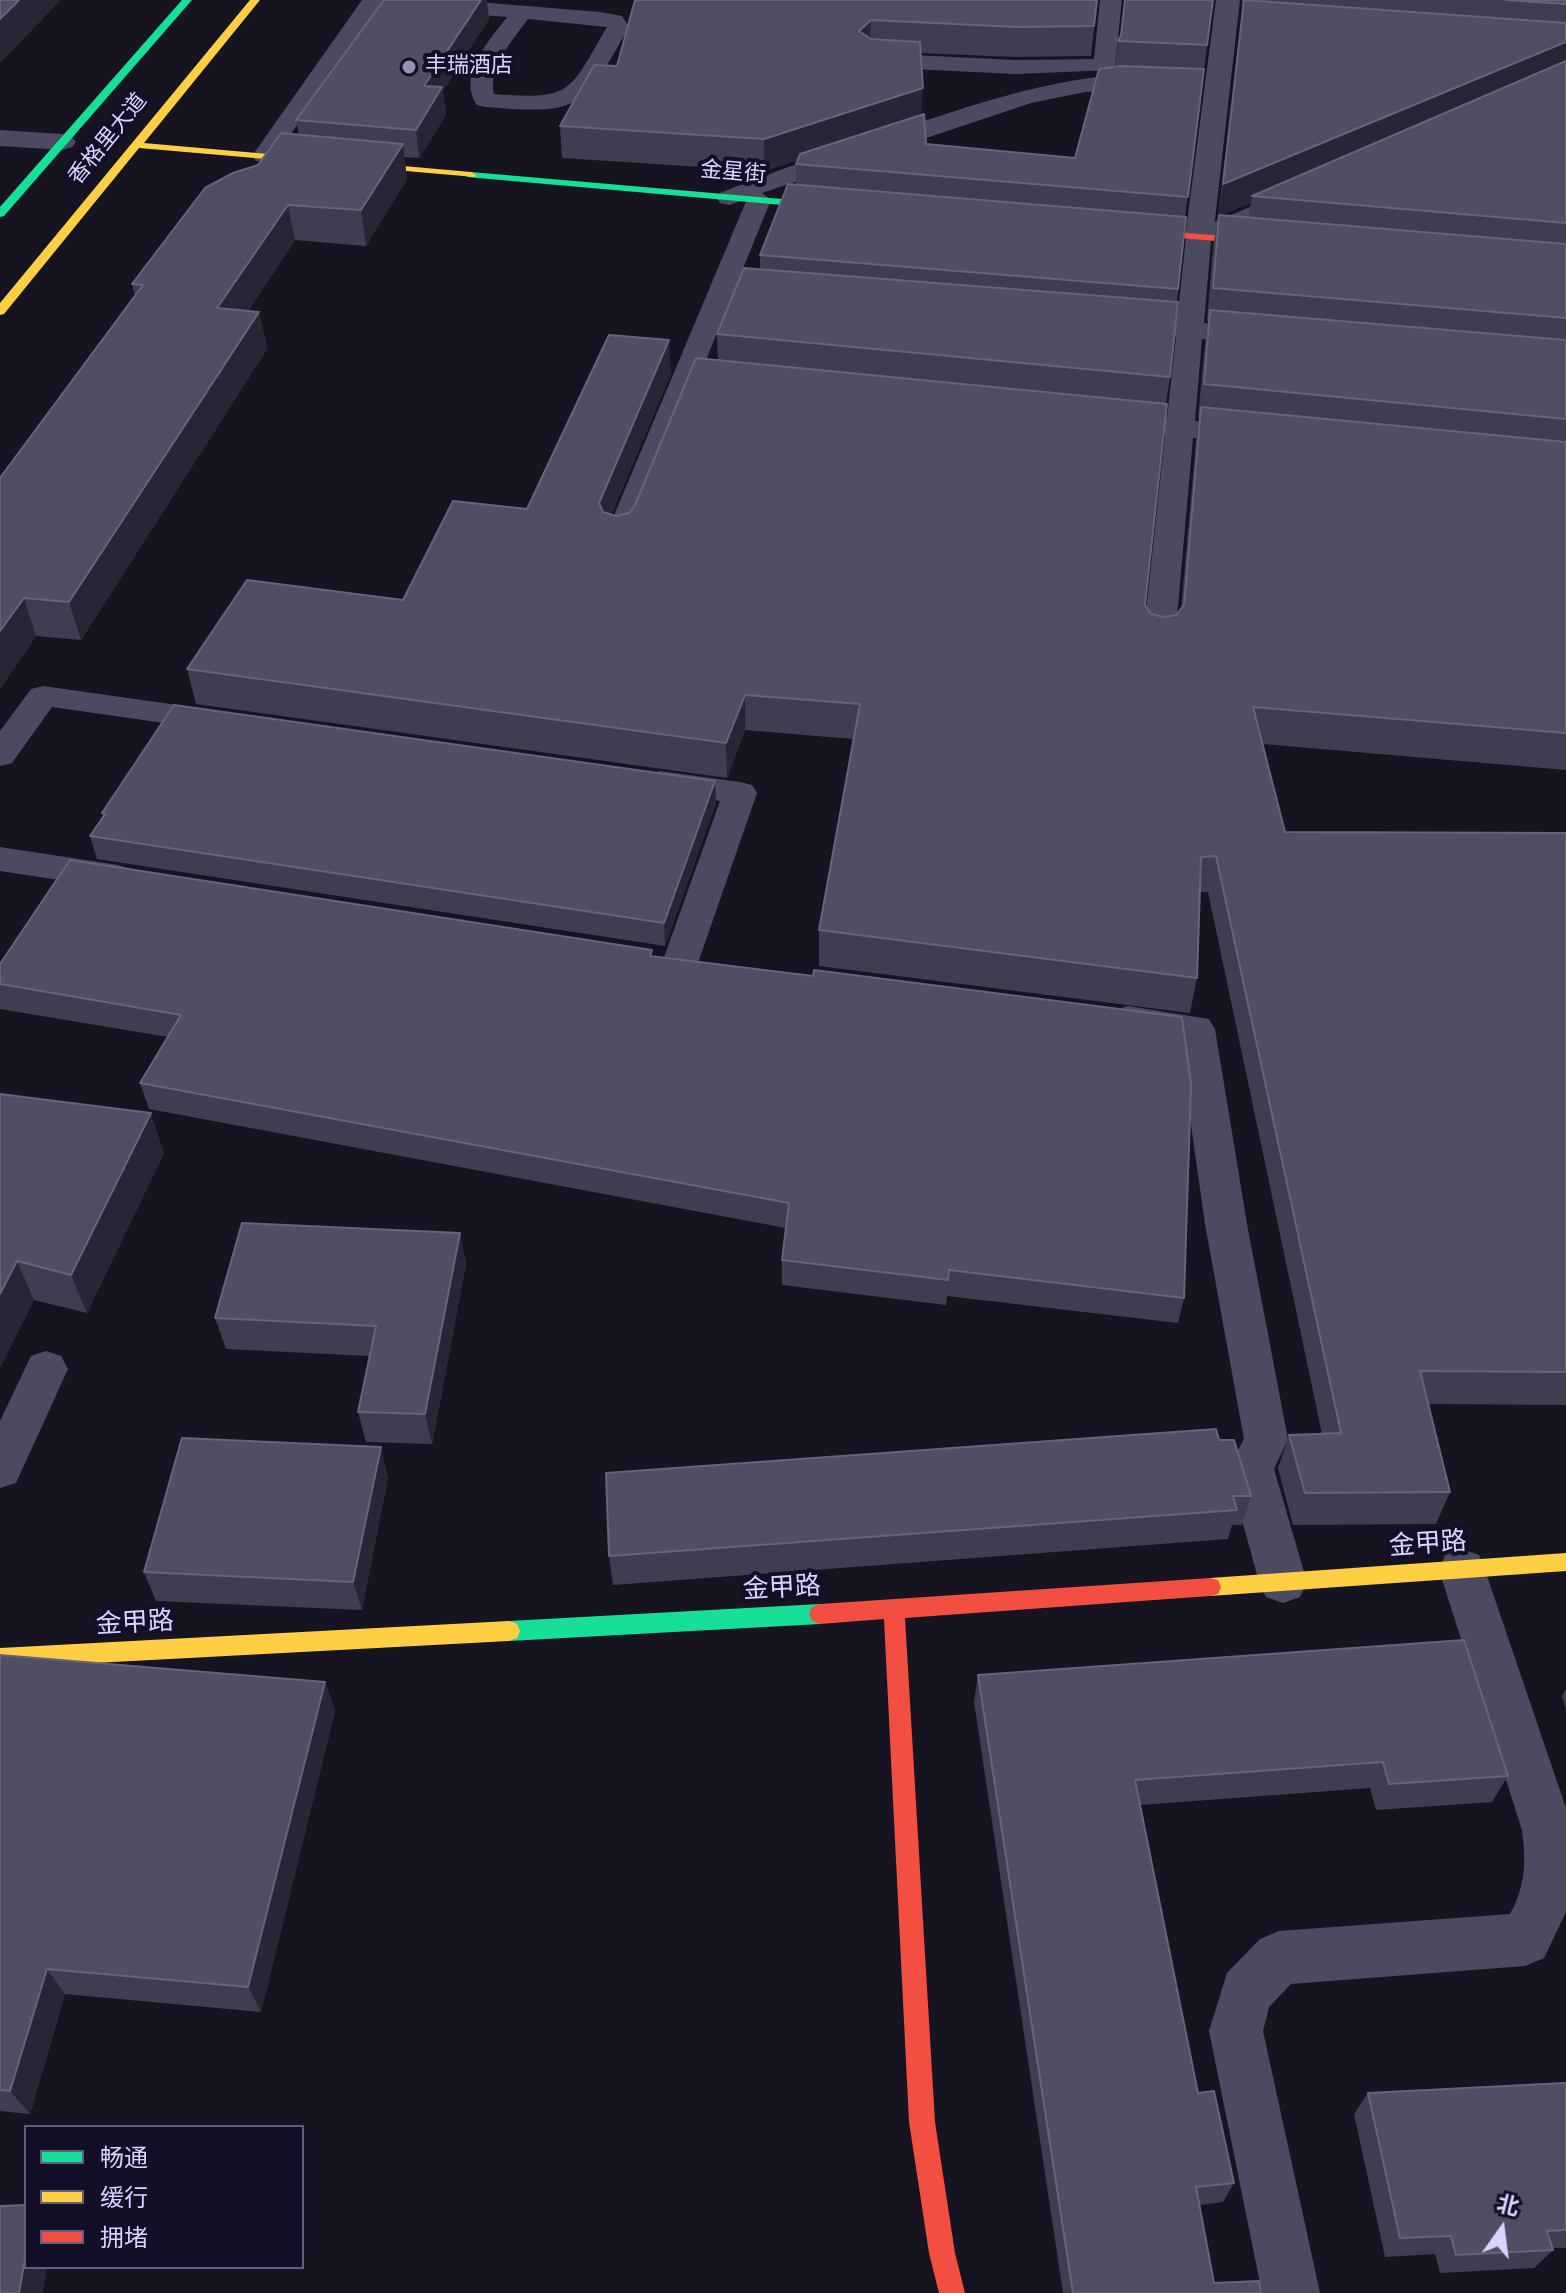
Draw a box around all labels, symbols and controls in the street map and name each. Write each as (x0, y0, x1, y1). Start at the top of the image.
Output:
place label: 丰瑞酒店 (425, 54, 513, 80)
marker: 丰瑞酒店 (400, 58, 418, 76)
street label: 香格里大道 (64, 89, 154, 191)
street label: 金星街 (699, 158, 767, 190)
street label: 金甲路 (1388, 1528, 1468, 1564)
street label: 金甲路 (742, 1572, 822, 1608)
street label: 金甲路 (95, 1607, 175, 1643)
legend (24, 2125, 304, 2269)
text: 畅通 (100, 2141, 148, 2176)
text: 缓行 (100, 2181, 148, 2216)
text: 北 (1493, 2188, 1522, 2224)
north arrow (1462, 2189, 1542, 2269)
text: 拥堵 (100, 2221, 148, 2256)

